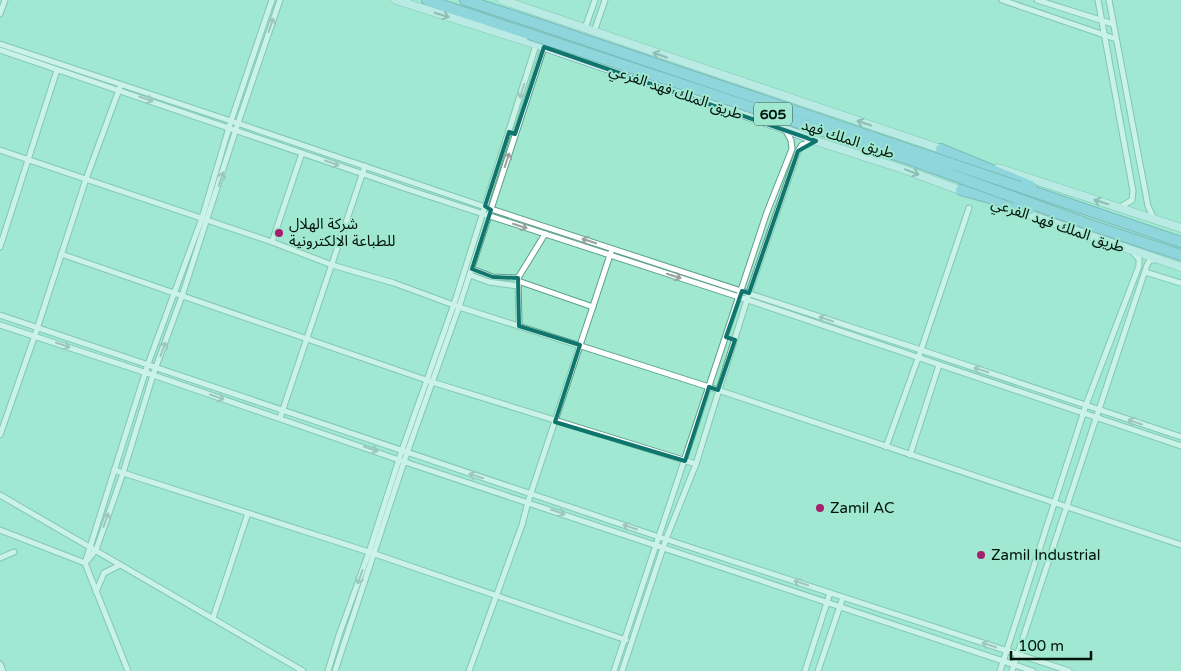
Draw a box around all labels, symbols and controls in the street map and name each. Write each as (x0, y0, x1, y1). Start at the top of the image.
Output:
one-way arrow (434, 11, 450, 20)
one-way arrow (267, 17, 277, 33)
one-way arrow (653, 50, 669, 59)
street label: طريق الملك فهد الفرعي (606, 61, 745, 126)
one-way arrow (516, 83, 526, 99)
one-way arrow (137, 95, 153, 104)
road number: 605 (754, 102, 792, 126)
street label: طريق الملك فهد (799, 115, 897, 163)
one-way arrow (857, 118, 873, 127)
one-way arrow (502, 153, 512, 169)
one-way arrow (324, 159, 340, 169)
one-way arrow (903, 168, 919, 177)
one-way arrow (216, 171, 226, 187)
street label: طريق الملك فهد الفرعي (988, 194, 1127, 259)
one-way arrow (1094, 197, 1110, 206)
place label: شركة الهلال للطباعة الالكترونية (289, 215, 395, 250)
one-way arrow (511, 222, 527, 231)
marker: شركة الهلال للطباعة الالكترونية (273, 227, 285, 239)
one-way arrow (581, 236, 597, 246)
one-way arrow (666, 272, 681, 281)
one-way arrow (819, 314, 835, 323)
one-way arrow (55, 340, 71, 350)
one-way arrow (159, 342, 168, 357)
one-way arrow (973, 365, 989, 374)
one-way arrow (209, 393, 224, 402)
one-way arrow (1127, 416, 1143, 426)
one-way arrow (363, 445, 378, 454)
one-way arrow (469, 470, 485, 480)
place label: Zamil AC (830, 499, 895, 517)
marker: Zamil AC (814, 502, 826, 514)
one-way arrow (550, 508, 565, 517)
one-way arrow (102, 513, 111, 528)
one-way arrow (623, 522, 639, 531)
place label: Zamil Industrial (991, 546, 1101, 564)
marker: Zamil Industrial (975, 549, 987, 561)
one-way arrow (355, 569, 364, 584)
one-way arrow (794, 578, 810, 588)
scale bar (1011, 628, 1091, 660)
text: 100 m (1018, 637, 1064, 655)
one-way arrow (981, 639, 997, 649)

